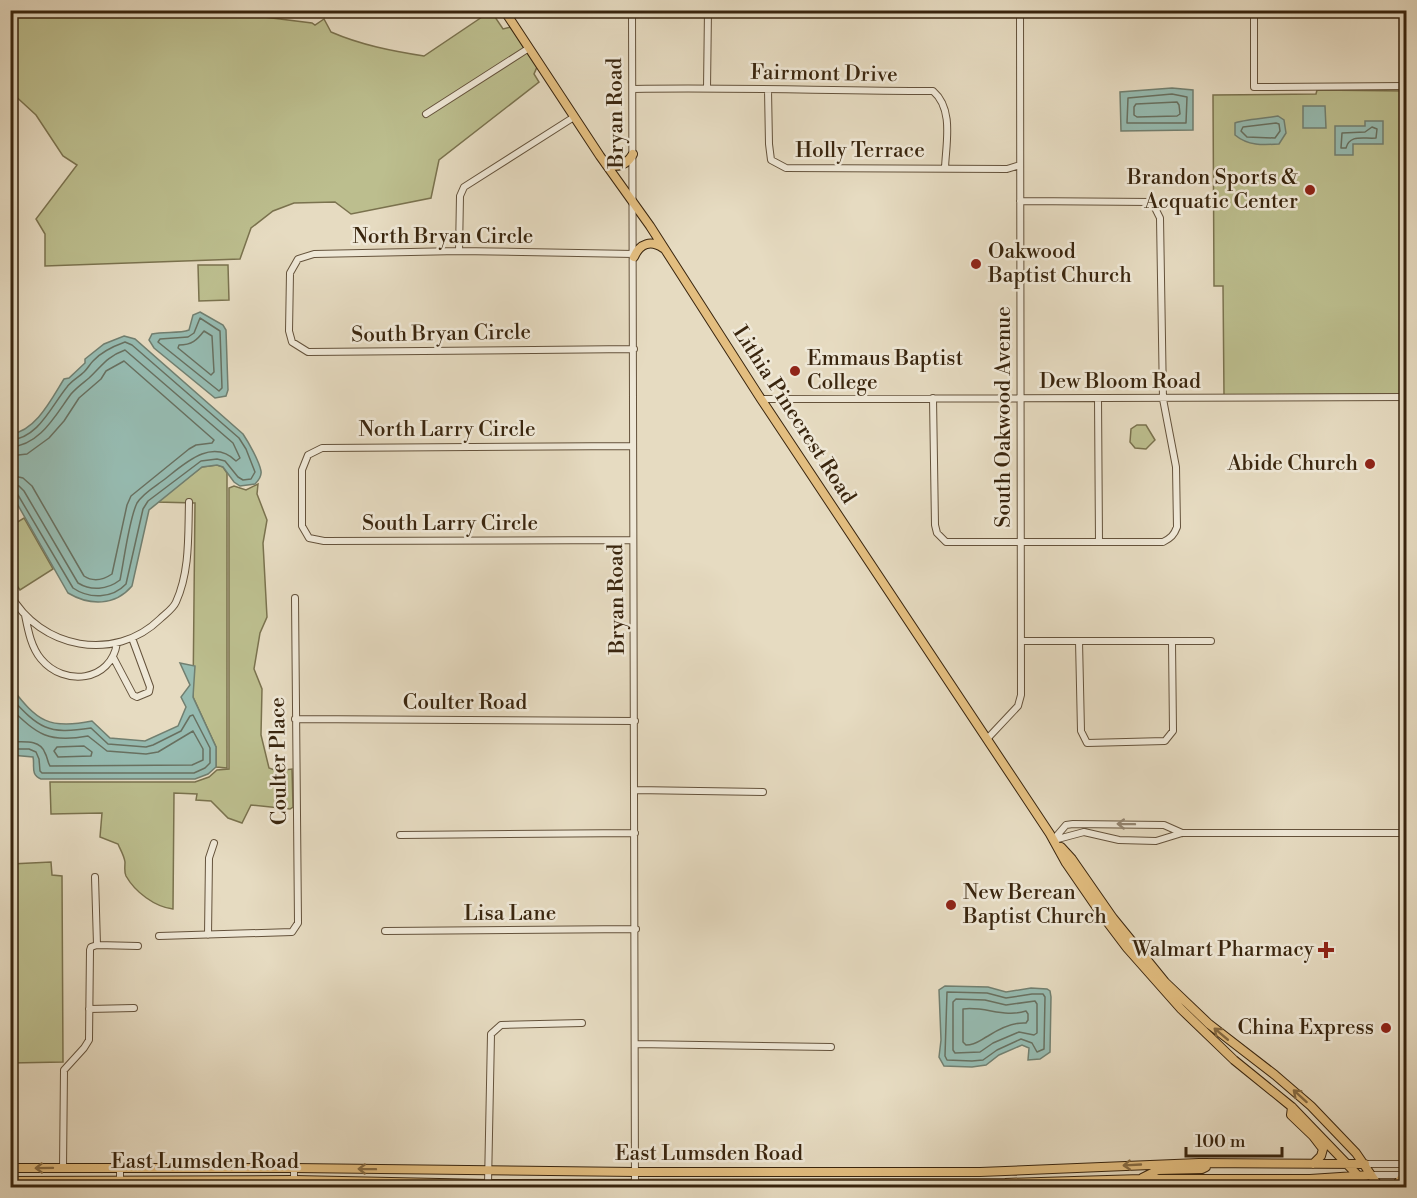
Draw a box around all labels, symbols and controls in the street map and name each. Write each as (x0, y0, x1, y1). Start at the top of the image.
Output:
street label: Bryan Road (602, 57, 630, 170)
street label: Fairmont Drive (750, 60, 898, 88)
street label: Holly Terrace (795, 138, 925, 164)
place label: Brandon Sports & Acquatic Center (1126, 165, 1298, 215)
marker: Brandon Sports & Acquatic Center (1303, 183, 1317, 197)
street label: North Bryan Circle (353, 224, 533, 250)
place label: Oakwood Baptist Church (987, 239, 1132, 289)
marker: Oakwood Baptist Church (969, 257, 983, 271)
street label: South Oakwood Avenue (991, 306, 1017, 528)
street label: South Bryan Circle (351, 319, 531, 349)
street label: Lithia Pinecrest Road (727, 321, 861, 509)
place label: Emmaus Baptist College (807, 346, 964, 396)
marker: Emmaus Baptist College (788, 364, 802, 378)
street label: Dew Bloom Road (1039, 369, 1201, 395)
street label: North Larry Circle (358, 417, 536, 443)
place label: Abide Church (1227, 451, 1358, 477)
marker: Abide Church (1363, 457, 1377, 471)
street label: South Larry Circle (362, 511, 538, 537)
street label: Bryan Road (603, 543, 631, 656)
street label: Coulter Road (403, 690, 527, 716)
street label: Coulter Place (265, 697, 293, 825)
one-way arrow (1116, 818, 1136, 830)
place label: New Berean Baptist Church (962, 880, 1107, 930)
marker: New Berean Baptist Church (944, 898, 958, 912)
street label: Lisa Lane (464, 901, 556, 927)
place label: Walmart Pharmacy (1131, 937, 1315, 963)
marker: Walmart Pharmacy (1319, 943, 1333, 957)
place label: China Express (1237, 1015, 1374, 1041)
marker: China Express (1379, 1021, 1393, 1035)
one-way arrow (1214, 1027, 1229, 1041)
one-way arrow (1293, 1089, 1308, 1103)
scale bar (1186, 1120, 1282, 1158)
text: 100 m (1195, 1130, 1246, 1153)
street label: East Lumsden Road (615, 1141, 803, 1167)
street label: East Lumsden Road (111, 1149, 299, 1175)
one-way arrow (1123, 1160, 1143, 1171)
one-way arrow (35, 1162, 55, 1174)
one-way arrow (357, 1163, 377, 1175)

